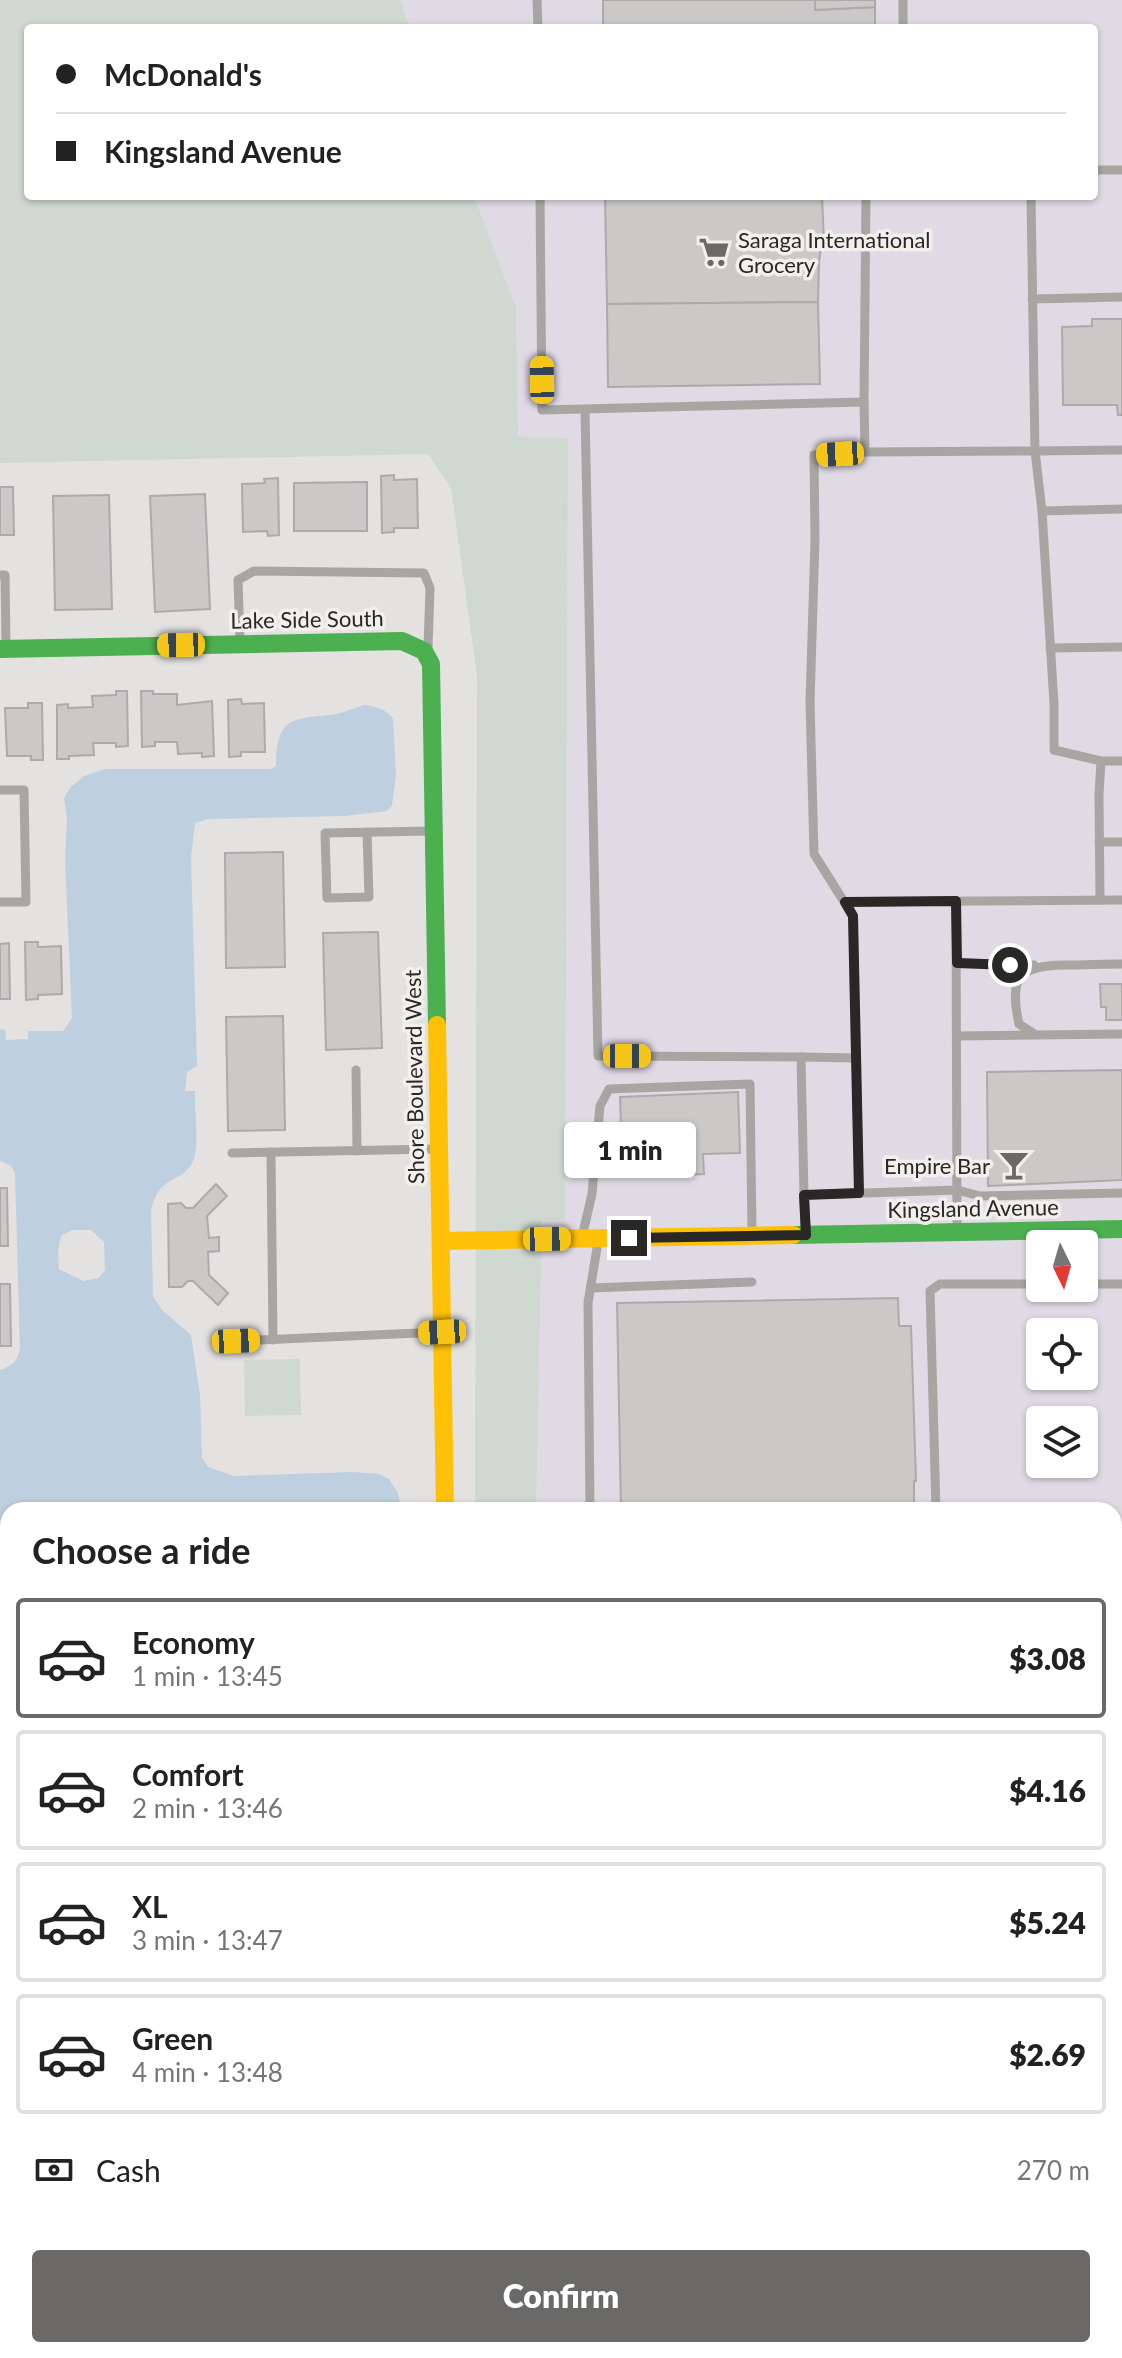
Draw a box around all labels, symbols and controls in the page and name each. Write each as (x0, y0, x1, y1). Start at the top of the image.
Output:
text: McDonald's (104, 56, 262, 92)
text: Kingsland Avenue (104, 133, 342, 169)
place label: Saraga International Grocery (738, 226, 931, 278)
supermarket icon: Saraga International Grocery (697, 235, 731, 269)
car (530, 356, 554, 404)
car (815, 441, 865, 467)
street label: Lake Side South (230, 604, 384, 634)
car (157, 633, 205, 657)
route start (992, 947, 1028, 983)
street label: Shore Boulevard West (399, 969, 429, 1184)
car (603, 1044, 651, 1068)
callout: 1 min (563, 1122, 695, 1178)
text: 1 min (598, 1134, 662, 1166)
bar icon: Empire Bar (997, 1148, 1031, 1182)
place label: Empire Bar (884, 1152, 990, 1179)
street label: Kingsland Avenue (887, 1193, 1059, 1223)
route end (611, 1220, 647, 1256)
car (523, 1227, 571, 1251)
north arrow (1026, 1230, 1098, 1302)
map controls (1026, 1230, 1098, 1478)
button: locate (1026, 1318, 1098, 1390)
car (417, 1319, 467, 1345)
car (212, 1328, 260, 1354)
button: layers (1026, 1406, 1098, 1478)
text: Choose a ride (32, 1528, 251, 1572)
icon: car (36, 1622, 108, 1694)
text: Economy (132, 1624, 255, 1660)
text: $3.08 (1009, 1640, 1086, 1676)
text: 1 min · 13:45 (132, 1660, 283, 1692)
icon: car (36, 1754, 108, 1826)
text: Comfort (132, 1756, 244, 1792)
text: $4.16 (1009, 1772, 1086, 1808)
text: 2 min · 13:46 (132, 1792, 283, 1824)
icon: car (36, 1886, 108, 1958)
text: XL (132, 1888, 168, 1924)
text: $5.24 (1009, 1904, 1086, 1940)
text: 3 min · 13:47 (132, 1924, 283, 1956)
icon: car (36, 2018, 108, 2090)
text: Green (132, 2020, 213, 2056)
text: $2.69 (1009, 2036, 1086, 2072)
text: 4 min · 13:48 (132, 2056, 283, 2088)
icon: cash (32, 2148, 76, 2192)
text: Cash (96, 2152, 161, 2188)
text: 270 m (1017, 2154, 1090, 2186)
button: Confirm (32, 2250, 1090, 2342)

